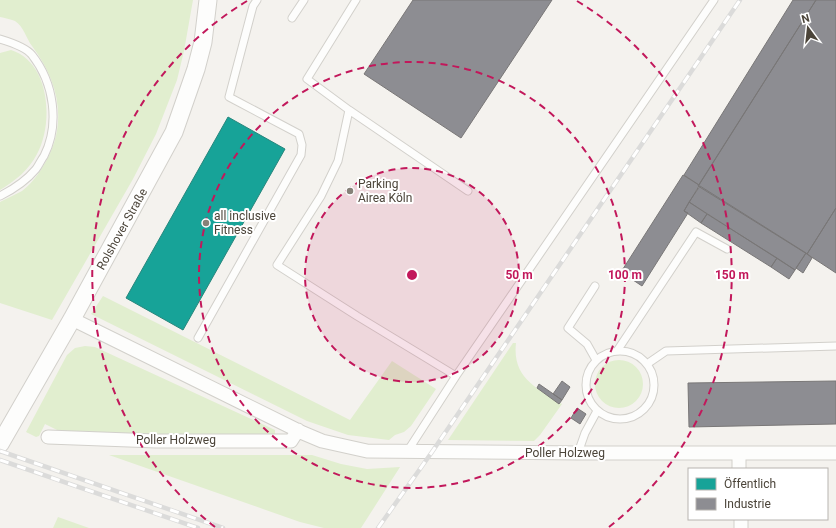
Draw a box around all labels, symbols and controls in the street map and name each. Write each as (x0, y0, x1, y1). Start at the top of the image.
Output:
north arrow (788, 8, 828, 48)
text: N (800, 11, 811, 26)
place label: Parking Airea Köln (358, 177, 412, 205)
street label: Rolshover Straße (94, 186, 150, 272)
marker: Parking Airea Köln (345, 186, 355, 196)
place label: all inclusive Fitness (214, 209, 276, 237)
marker: all inclusive Fitness (201, 218, 211, 228)
centre of rings (405, 268, 419, 282)
text: 50 m (505, 268, 533, 282)
text: 100 m (608, 268, 642, 282)
text: 150 m (715, 268, 749, 282)
street label: Poller Holzweg (136, 433, 216, 447)
street label: Poller Holzweg (525, 446, 605, 460)
legend (688, 468, 828, 520)
text: Öffentlich (724, 476, 776, 491)
text: Industrie (724, 497, 771, 511)

